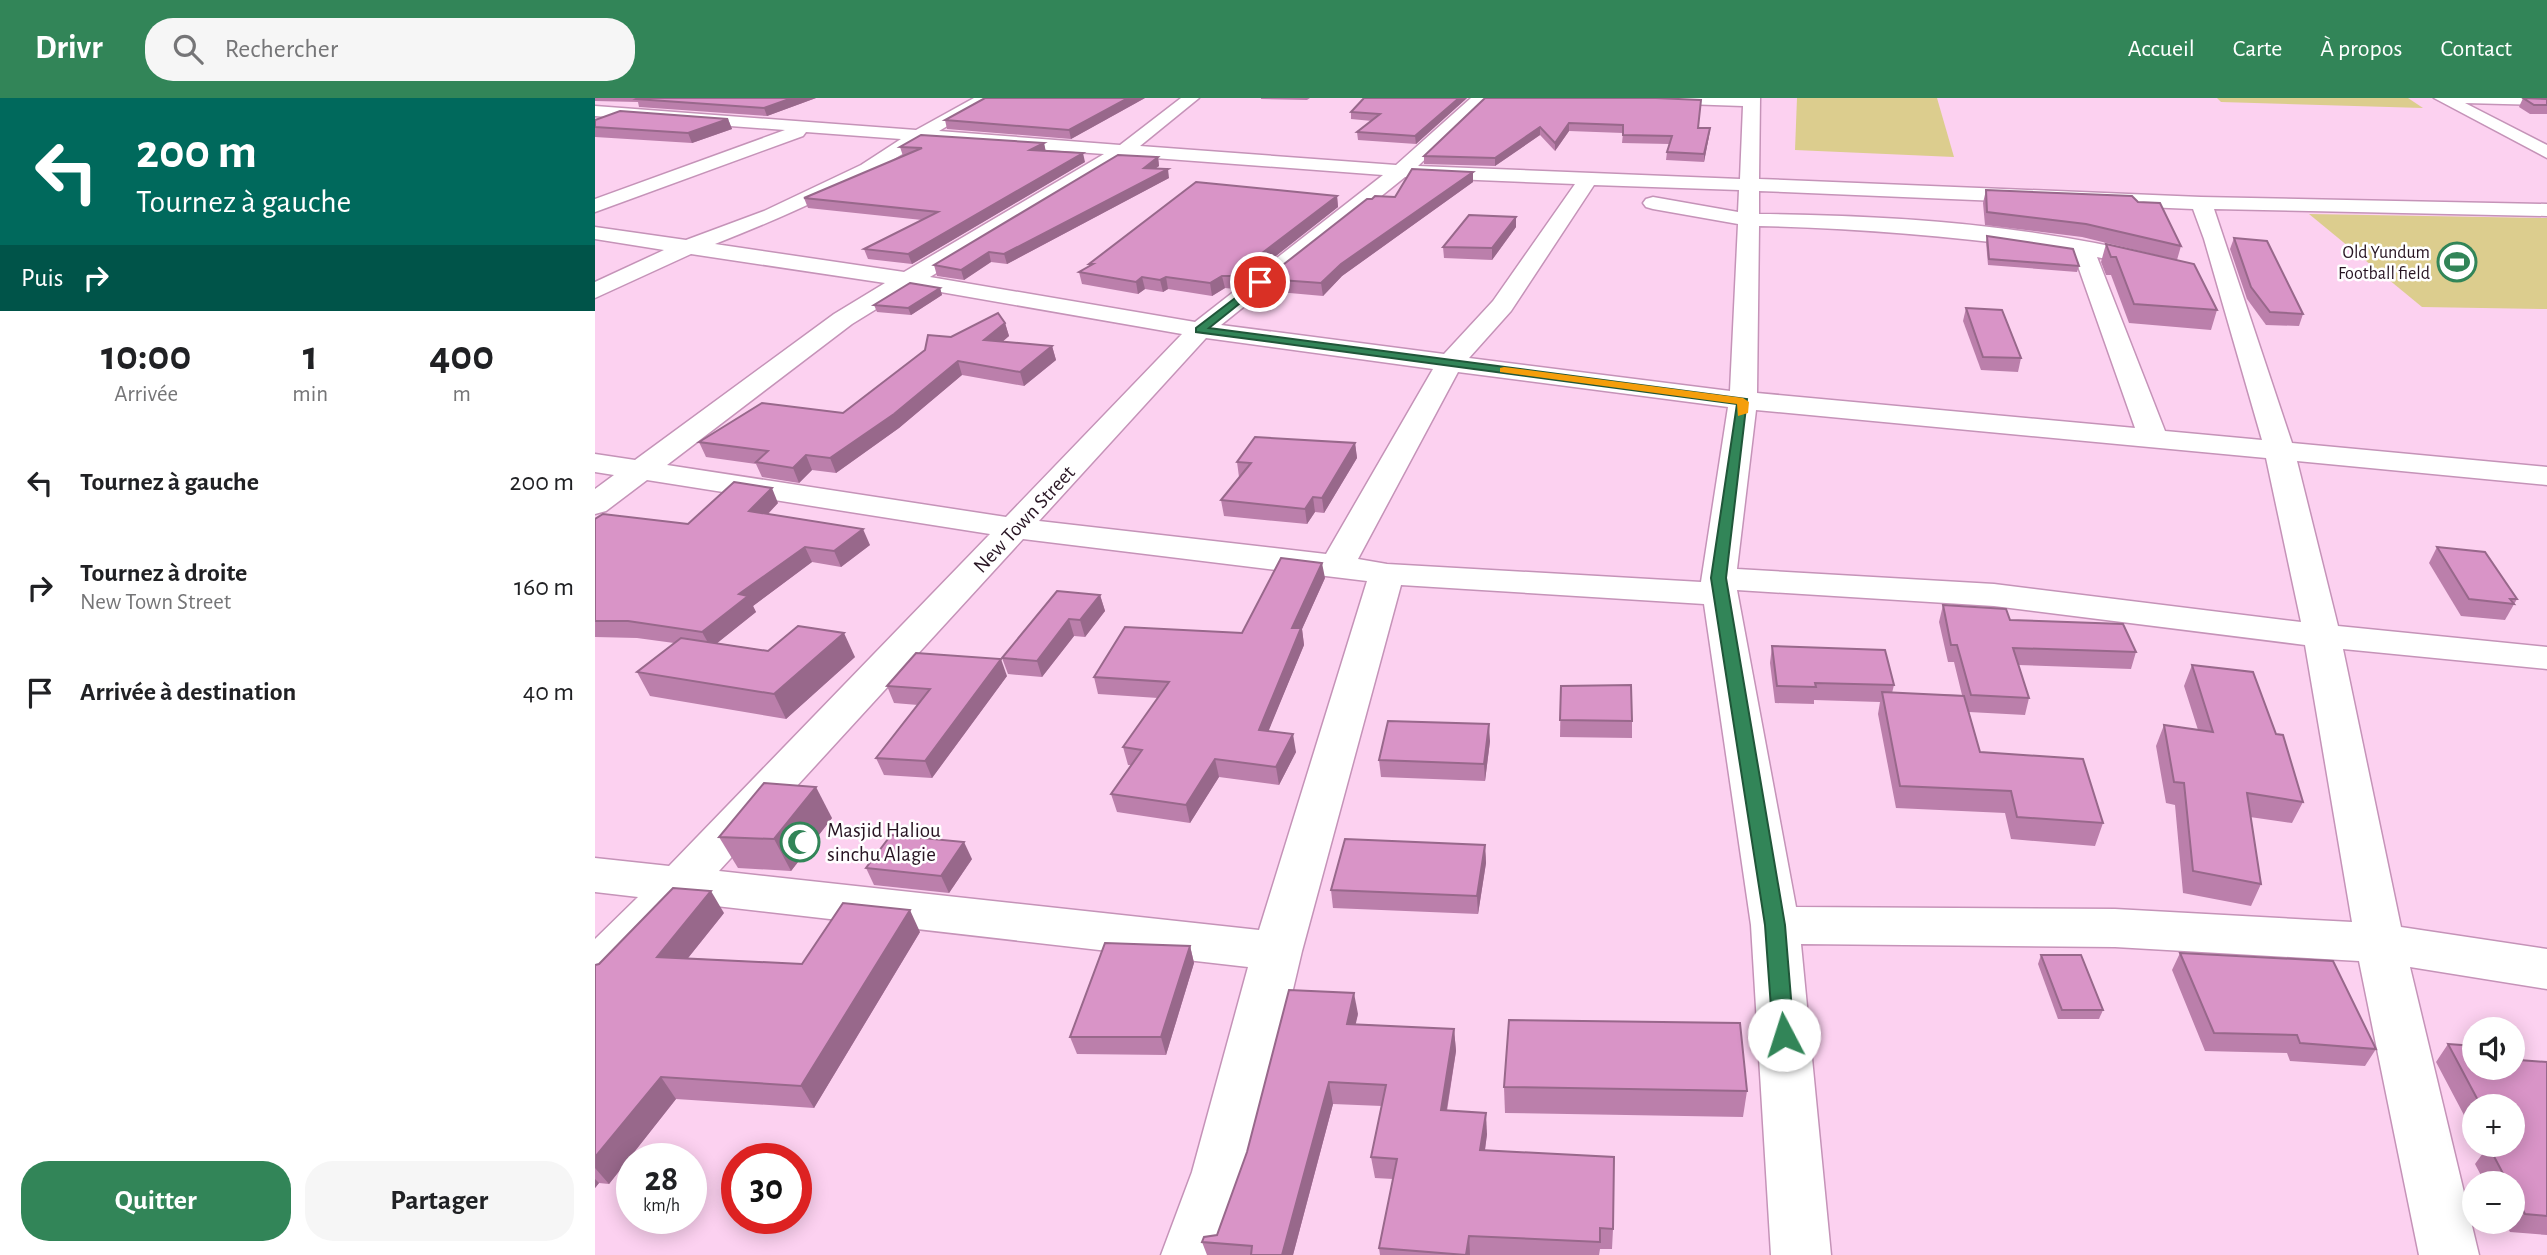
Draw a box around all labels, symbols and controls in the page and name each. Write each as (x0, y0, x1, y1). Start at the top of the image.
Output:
search box (145, 18, 635, 81)
icon: search (169, 30, 207, 68)
text: Drivr (35, 32, 103, 65)
text: Rechercher (225, 36, 338, 62)
text: Accueil (2128, 37, 2195, 61)
text: Carte (2233, 37, 2282, 61)
text: À propos (2320, 37, 2402, 61)
text: Contact (2440, 37, 2512, 61)
icon: left (21, 126, 112, 217)
text: 200 m (136, 128, 257, 177)
text: Tournez à gauche (136, 186, 351, 218)
sports icon: Old Yundum Football field (2436, 241, 2478, 283)
place label: Old Yundum Football field (2338, 244, 2430, 283)
pin (1230, 252, 1290, 312)
icon: right (77, 259, 115, 297)
icon: arrive (1241, 263, 1279, 301)
text: Puis (21, 265, 63, 291)
text: 10:00 (101, 335, 191, 377)
text: 1 (303, 335, 318, 377)
text: 400 (429, 335, 494, 377)
text: Arrivée (114, 383, 178, 406)
text: min (292, 383, 328, 406)
text: m (452, 383, 471, 406)
street label: New Town Street (970, 461, 1079, 577)
icon: left (21, 464, 59, 502)
text: Tournez à gauche (80, 469, 259, 495)
text: 200 m (510, 469, 574, 495)
text: Tournez à droite (80, 560, 247, 586)
icon: right (21, 569, 59, 607)
text: 160 m (514, 574, 574, 600)
text: New Town Street (80, 591, 231, 614)
icon: arrive (21, 674, 59, 712)
text: Arrivée à destination (80, 679, 296, 705)
text: 40 m (523, 679, 574, 705)
place label: Masjid Haliou sinchu Alagie (827, 820, 941, 865)
mosque icon: Masjid Haliou sinchu Alagie (779, 821, 821, 863)
position arrow (1747, 998, 1821, 1072)
map controls (2462, 1017, 2525, 1234)
button: sound (2462, 1017, 2525, 1080)
button: + (2462, 1094, 2525, 1157)
speed limit sign: 30 (721, 1143, 812, 1234)
button: Quitter (21, 1161, 291, 1241)
button: Partager (305, 1161, 574, 1241)
text: 28 (645, 1162, 678, 1197)
button: − (2462, 1171, 2525, 1234)
text: km/h (643, 1197, 680, 1215)

